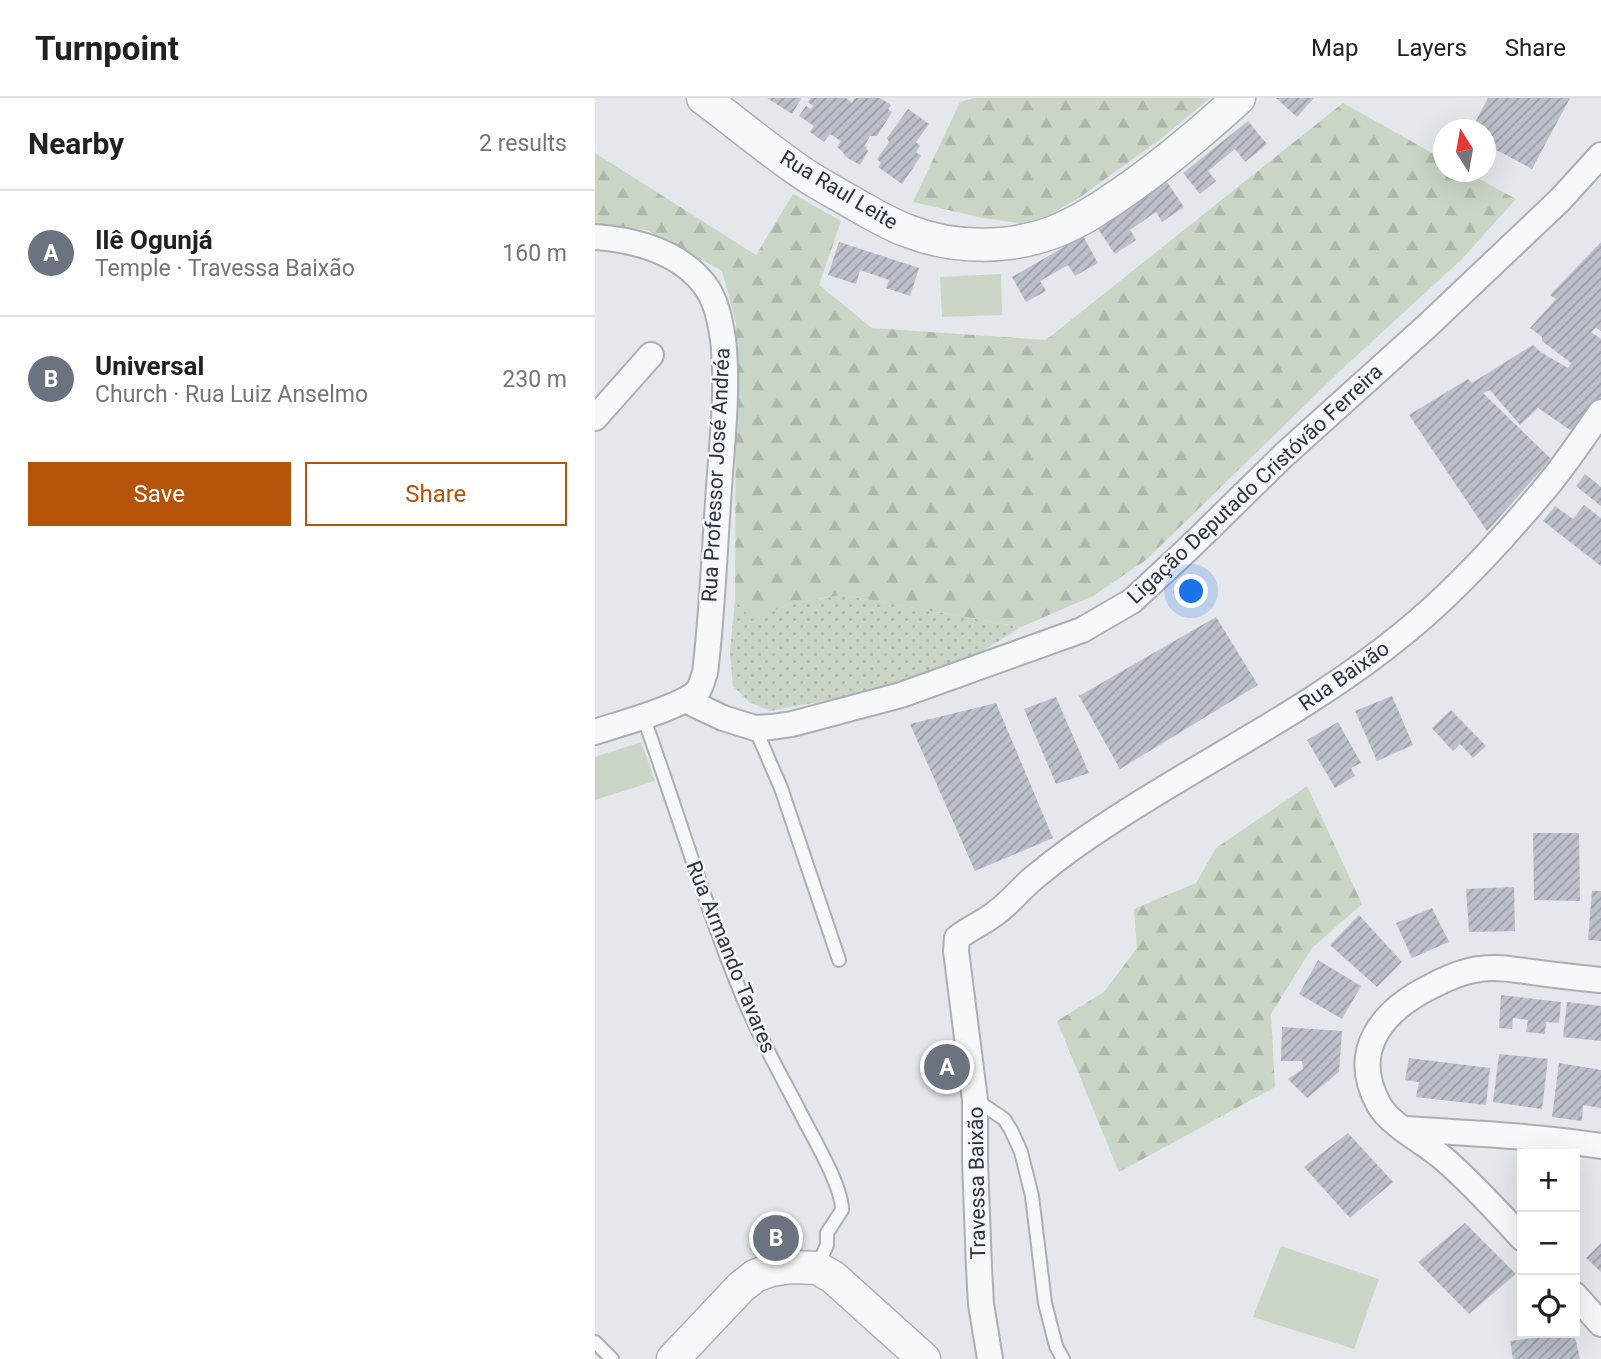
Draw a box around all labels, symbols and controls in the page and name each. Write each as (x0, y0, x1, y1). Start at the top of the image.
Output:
text: Turnpoint (35, 29, 179, 68)
text: Map (1311, 34, 1359, 62)
text: Layers (1397, 34, 1467, 62)
text: Share (1505, 34, 1566, 62)
north arrow (1433, 119, 1496, 182)
text: Nearby (28, 126, 124, 161)
text: 2 results (479, 130, 567, 157)
street label: Rua Raul Leite (776, 145, 902, 235)
text: Ilê Ogunjá (95, 225, 213, 255)
text: A (43, 240, 59, 267)
text: 160 m (502, 240, 567, 267)
text: Temple · Travessa Baixão (95, 255, 355, 282)
street label: Rua Professor José Andréa (697, 347, 735, 603)
text: Universal (95, 351, 204, 381)
street label: Ligação Deputado Cristóvão Ferreira (1123, 359, 1387, 609)
text: B (44, 366, 58, 393)
text: 230 m (502, 366, 567, 393)
text: Church · Rua Luiz Anselmo (95, 381, 368, 408)
button: Save (28, 462, 291, 526)
button: Share (305, 462, 567, 526)
your location (1174, 574, 1208, 608)
street label: Rua Baixão (1294, 636, 1394, 716)
street label: Rua Armando Tavares (681, 857, 781, 1057)
pin: A (924, 1041, 970, 1093)
street label: Travessa Baixão (964, 1106, 990, 1260)
map controls (1517, 1149, 1580, 1338)
button: + (1517, 1149, 1580, 1212)
pin: B (753, 1212, 799, 1264)
button: − (1517, 1212, 1580, 1275)
button: locate (1517, 1275, 1580, 1338)

